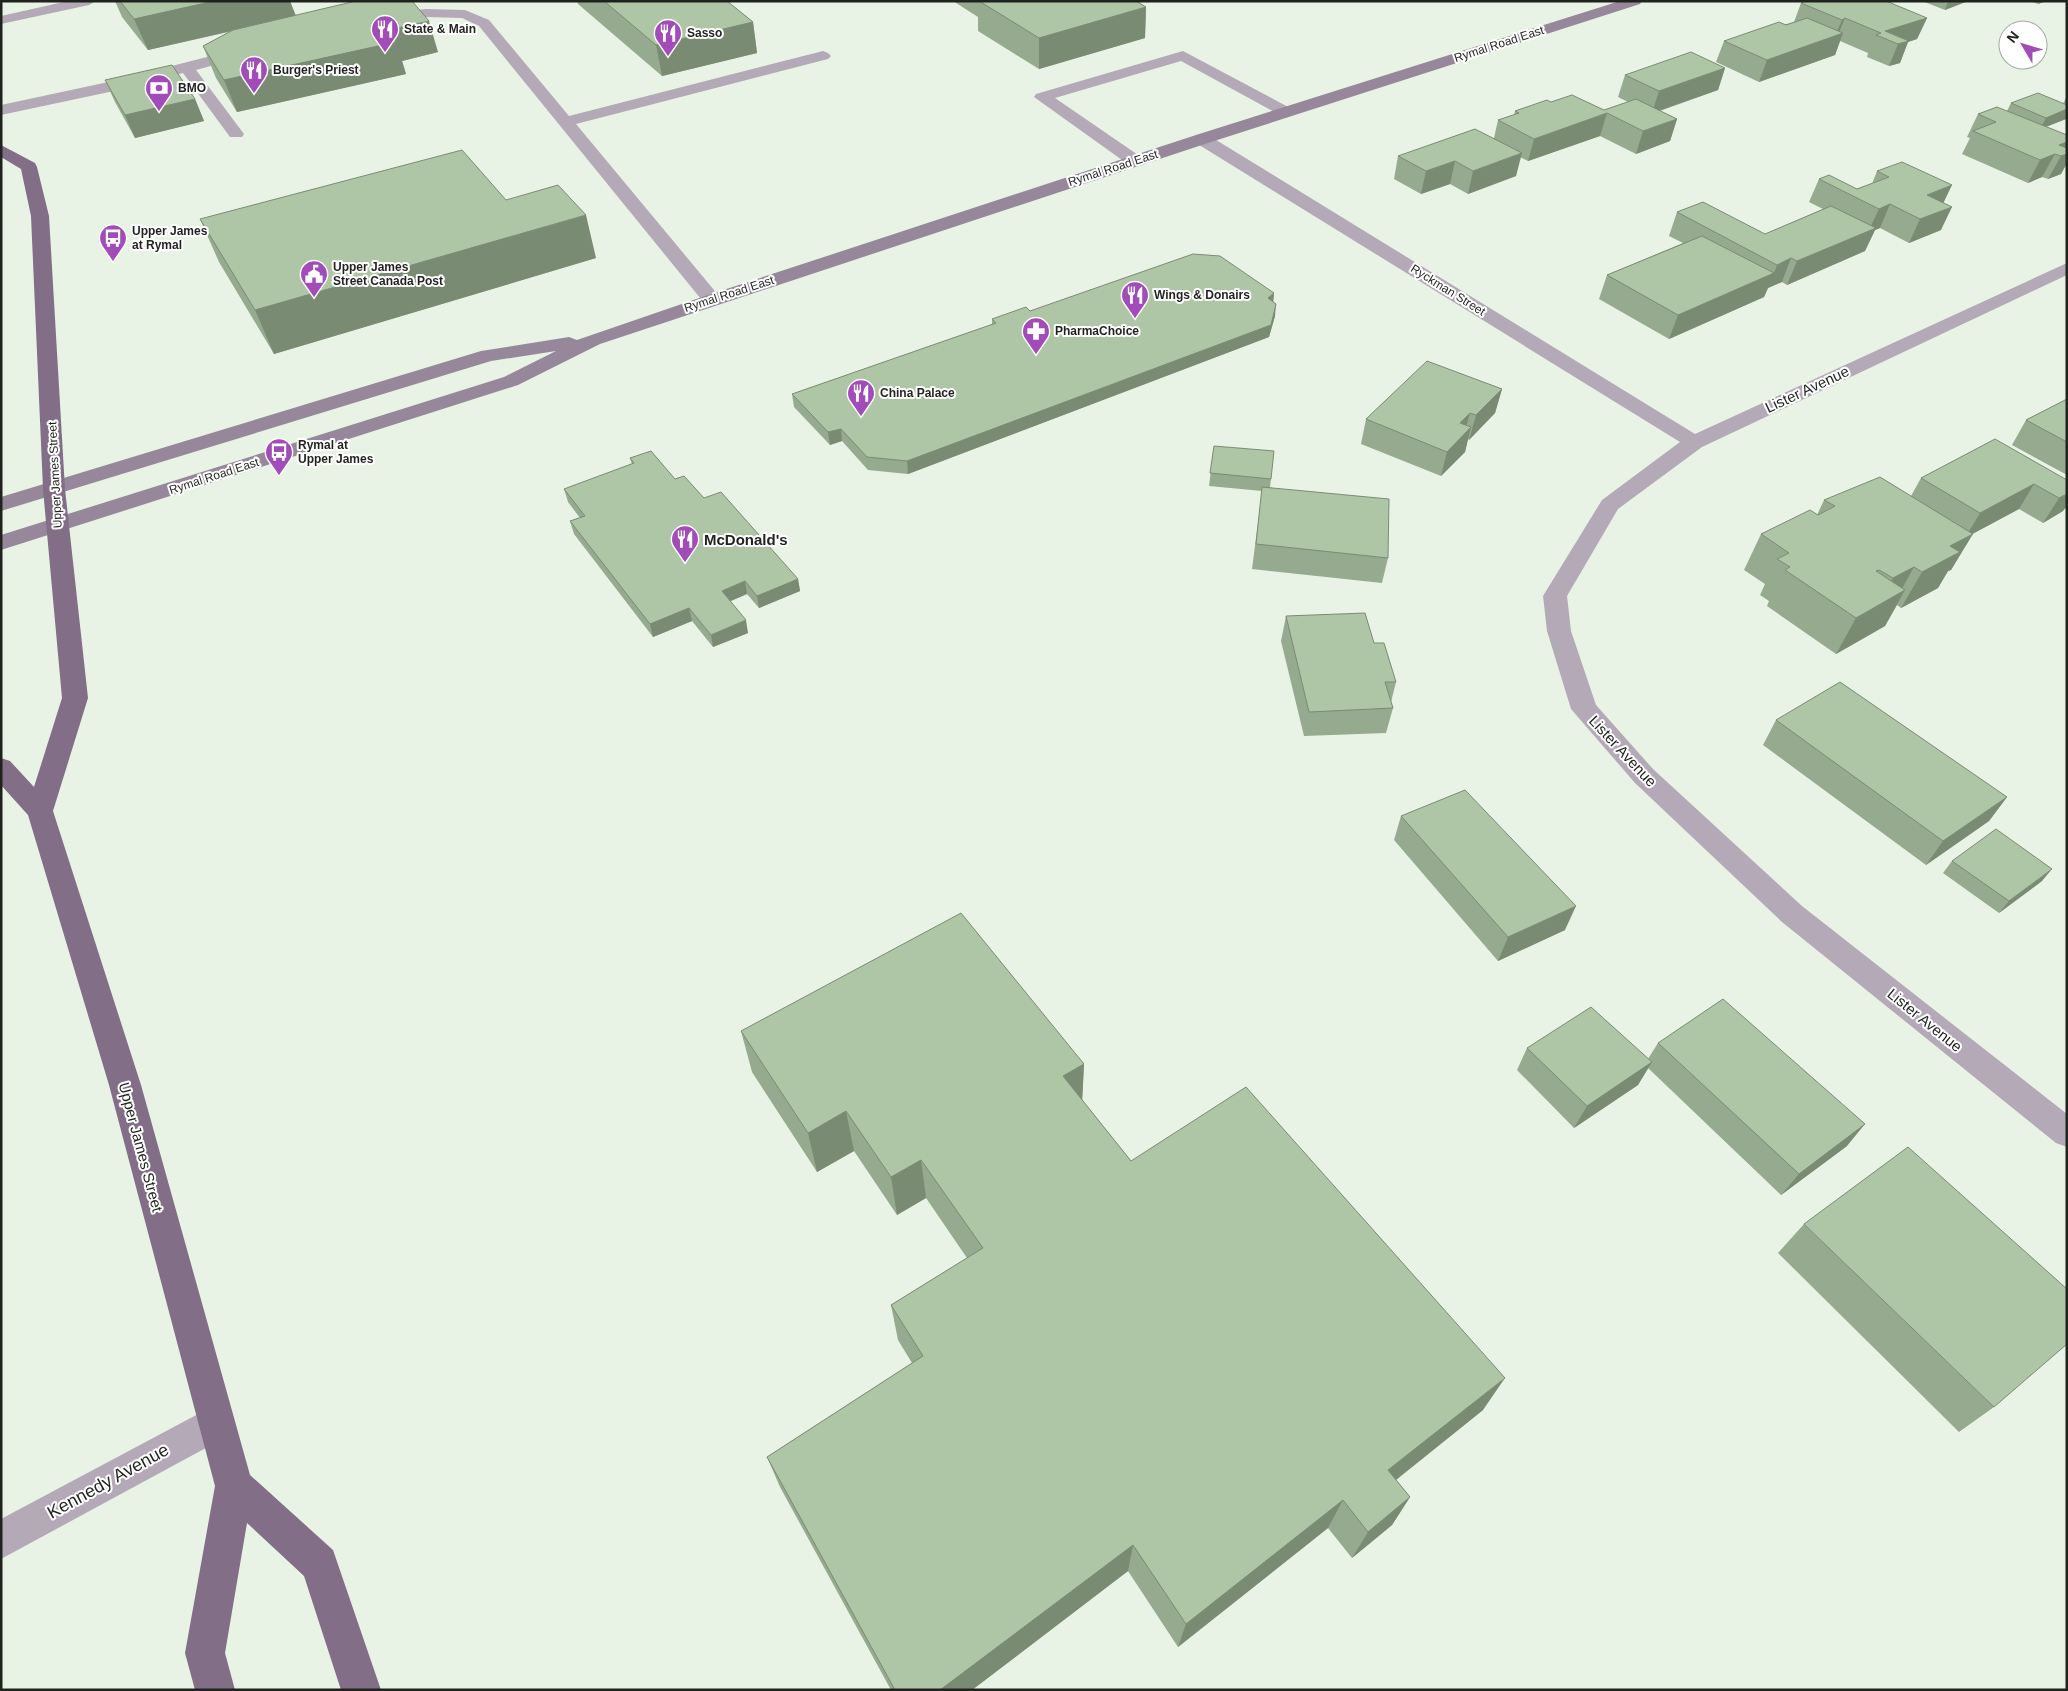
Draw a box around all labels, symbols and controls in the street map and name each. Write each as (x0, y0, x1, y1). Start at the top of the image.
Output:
restaurant icon: State & Main (370, 14, 400, 53)
restaurant icon: Sasso (653, 18, 683, 57)
north arrow (1998, 20, 2048, 70)
place label: State & Main (404, 22, 476, 36)
street label: Rymal Road East (1452, 23, 1546, 65)
place label: Sasso (687, 26, 722, 40)
text: N (2003, 28, 2022, 46)
restaurant icon: Burger's Priest (239, 55, 269, 94)
place label: Burger's Priest (273, 63, 359, 77)
bank icon: BMO (144, 73, 174, 112)
place label: BMO (178, 81, 206, 95)
street label: Rymal Road East (1066, 147, 1160, 189)
bus stop icon: Upper James at Rymal (98, 223, 128, 262)
place label: Upper James at Rymal (132, 224, 208, 252)
public building icon: Upper James Street Canada Post (299, 259, 329, 298)
place label: Upper James Street Canada Post (333, 260, 443, 288)
street label: Ryckman Street (1408, 261, 1488, 319)
street label: Rymal Road East (682, 273, 776, 315)
restaurant icon: Wings & Donairs (1120, 280, 1150, 319)
place label: Wings & Donairs (1154, 288, 1250, 302)
pharmacy icon: PharmaChoice (1021, 316, 1051, 355)
place label: PharmaChoice (1055, 324, 1139, 338)
street label: Lister Avenue (1762, 362, 1852, 416)
restaurant icon: China Palace (846, 378, 876, 417)
place label: China Palace (880, 386, 955, 400)
street label: Upper James Street (45, 421, 65, 529)
bus stop icon: Rymal at Upper James (264, 437, 294, 476)
place label: Rymal at Upper James (298, 438, 374, 466)
street label: Rymal Road East (167, 455, 261, 497)
restaurant icon: McDonald's (670, 524, 700, 563)
place label: McDonald's (704, 531, 788, 548)
street label: Lister Avenue (1586, 712, 1660, 790)
street label: Lister Avenue (1884, 985, 1966, 1055)
street label: Upper James Street (116, 1080, 167, 1214)
street label: Kennedy Avenue (44, 1439, 172, 1523)

